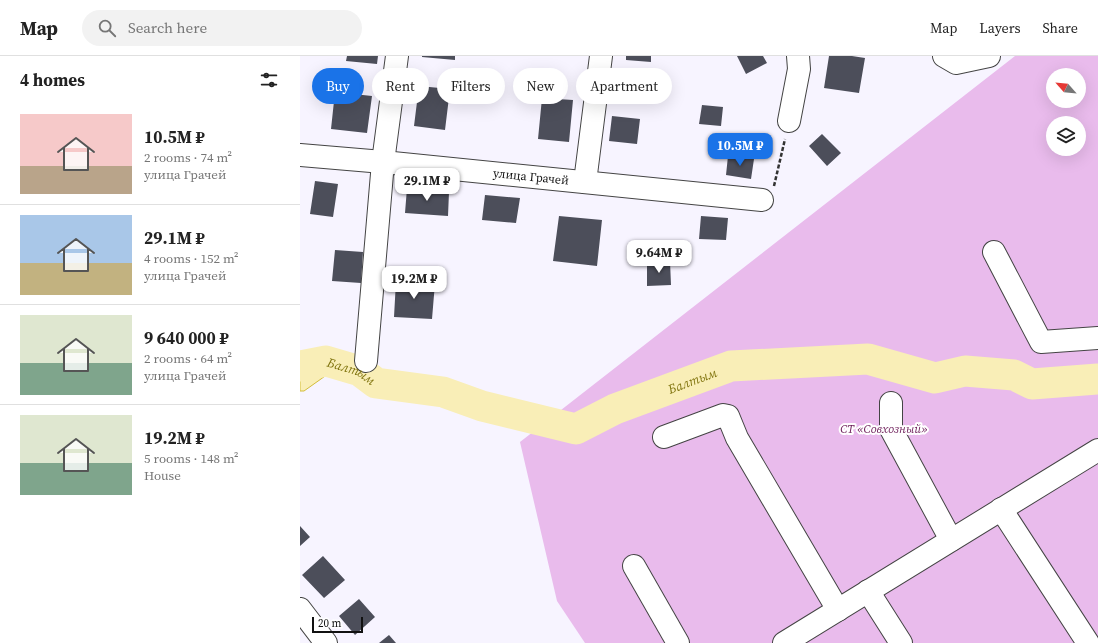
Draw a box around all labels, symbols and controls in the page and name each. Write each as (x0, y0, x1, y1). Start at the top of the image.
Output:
search box (82, 10, 362, 46)
text: Map (20, 15, 58, 41)
icon: search (96, 17, 118, 39)
text: Search here (128, 17, 207, 38)
text: Map (930, 18, 957, 38)
text: Layers (979, 18, 1021, 38)
text: Share (1043, 18, 1078, 38)
text: 4 homes (20, 68, 85, 92)
chip: Buy (312, 68, 364, 104)
chip: Rent (372, 68, 429, 104)
chip: Filters (437, 68, 505, 104)
chip: New (513, 68, 568, 104)
chip: Apartment (576, 68, 672, 104)
north arrow (1046, 68, 1086, 108)
map controls (1046, 68, 1086, 156)
icon: filters (258, 69, 280, 91)
button: layers (1046, 116, 1086, 156)
text: 10.5M ₽ (144, 125, 205, 149)
icon: home (52, 130, 100, 178)
pin: 10.5M ₽ (703, 133, 777, 167)
text: 10.5M ₽ (717, 137, 763, 154)
text: 2 rooms · 74 m² (144, 149, 232, 166)
street label: улица Грачей (492, 165, 570, 189)
text: улица Грачей (144, 166, 226, 183)
pin: 29.1M ₽ (390, 168, 464, 202)
text: 29.1M ₽ (404, 172, 450, 189)
text: 29.1M ₽ (144, 226, 205, 250)
icon: home (52, 231, 100, 279)
pin: 9.64M ₽ (622, 240, 696, 274)
text: 9.64M ₽ (636, 244, 682, 261)
text: 4 rooms · 152 m² (144, 250, 239, 267)
pin: 19.2M ₽ (377, 266, 451, 300)
text: улица Грачей (144, 267, 226, 284)
text: 19.2M ₽ (391, 270, 437, 287)
text: 9 640 000 ₽ (144, 326, 229, 350)
icon: home (52, 331, 100, 379)
text: 2 rooms · 64 m² (144, 350, 232, 367)
water label: Балтым (324, 353, 380, 389)
water label: Балтым (664, 363, 720, 398)
text: улица Грачей (144, 367, 226, 384)
park label: СТ «Совхозный» (840, 421, 928, 437)
text: 19.2M ₽ (144, 426, 205, 450)
icon: home (52, 431, 100, 479)
text: 5 rooms · 148 m² (144, 450, 239, 467)
text: House (144, 467, 181, 484)
scale bar (312, 615, 363, 634)
text: 20 m (318, 616, 341, 631)

